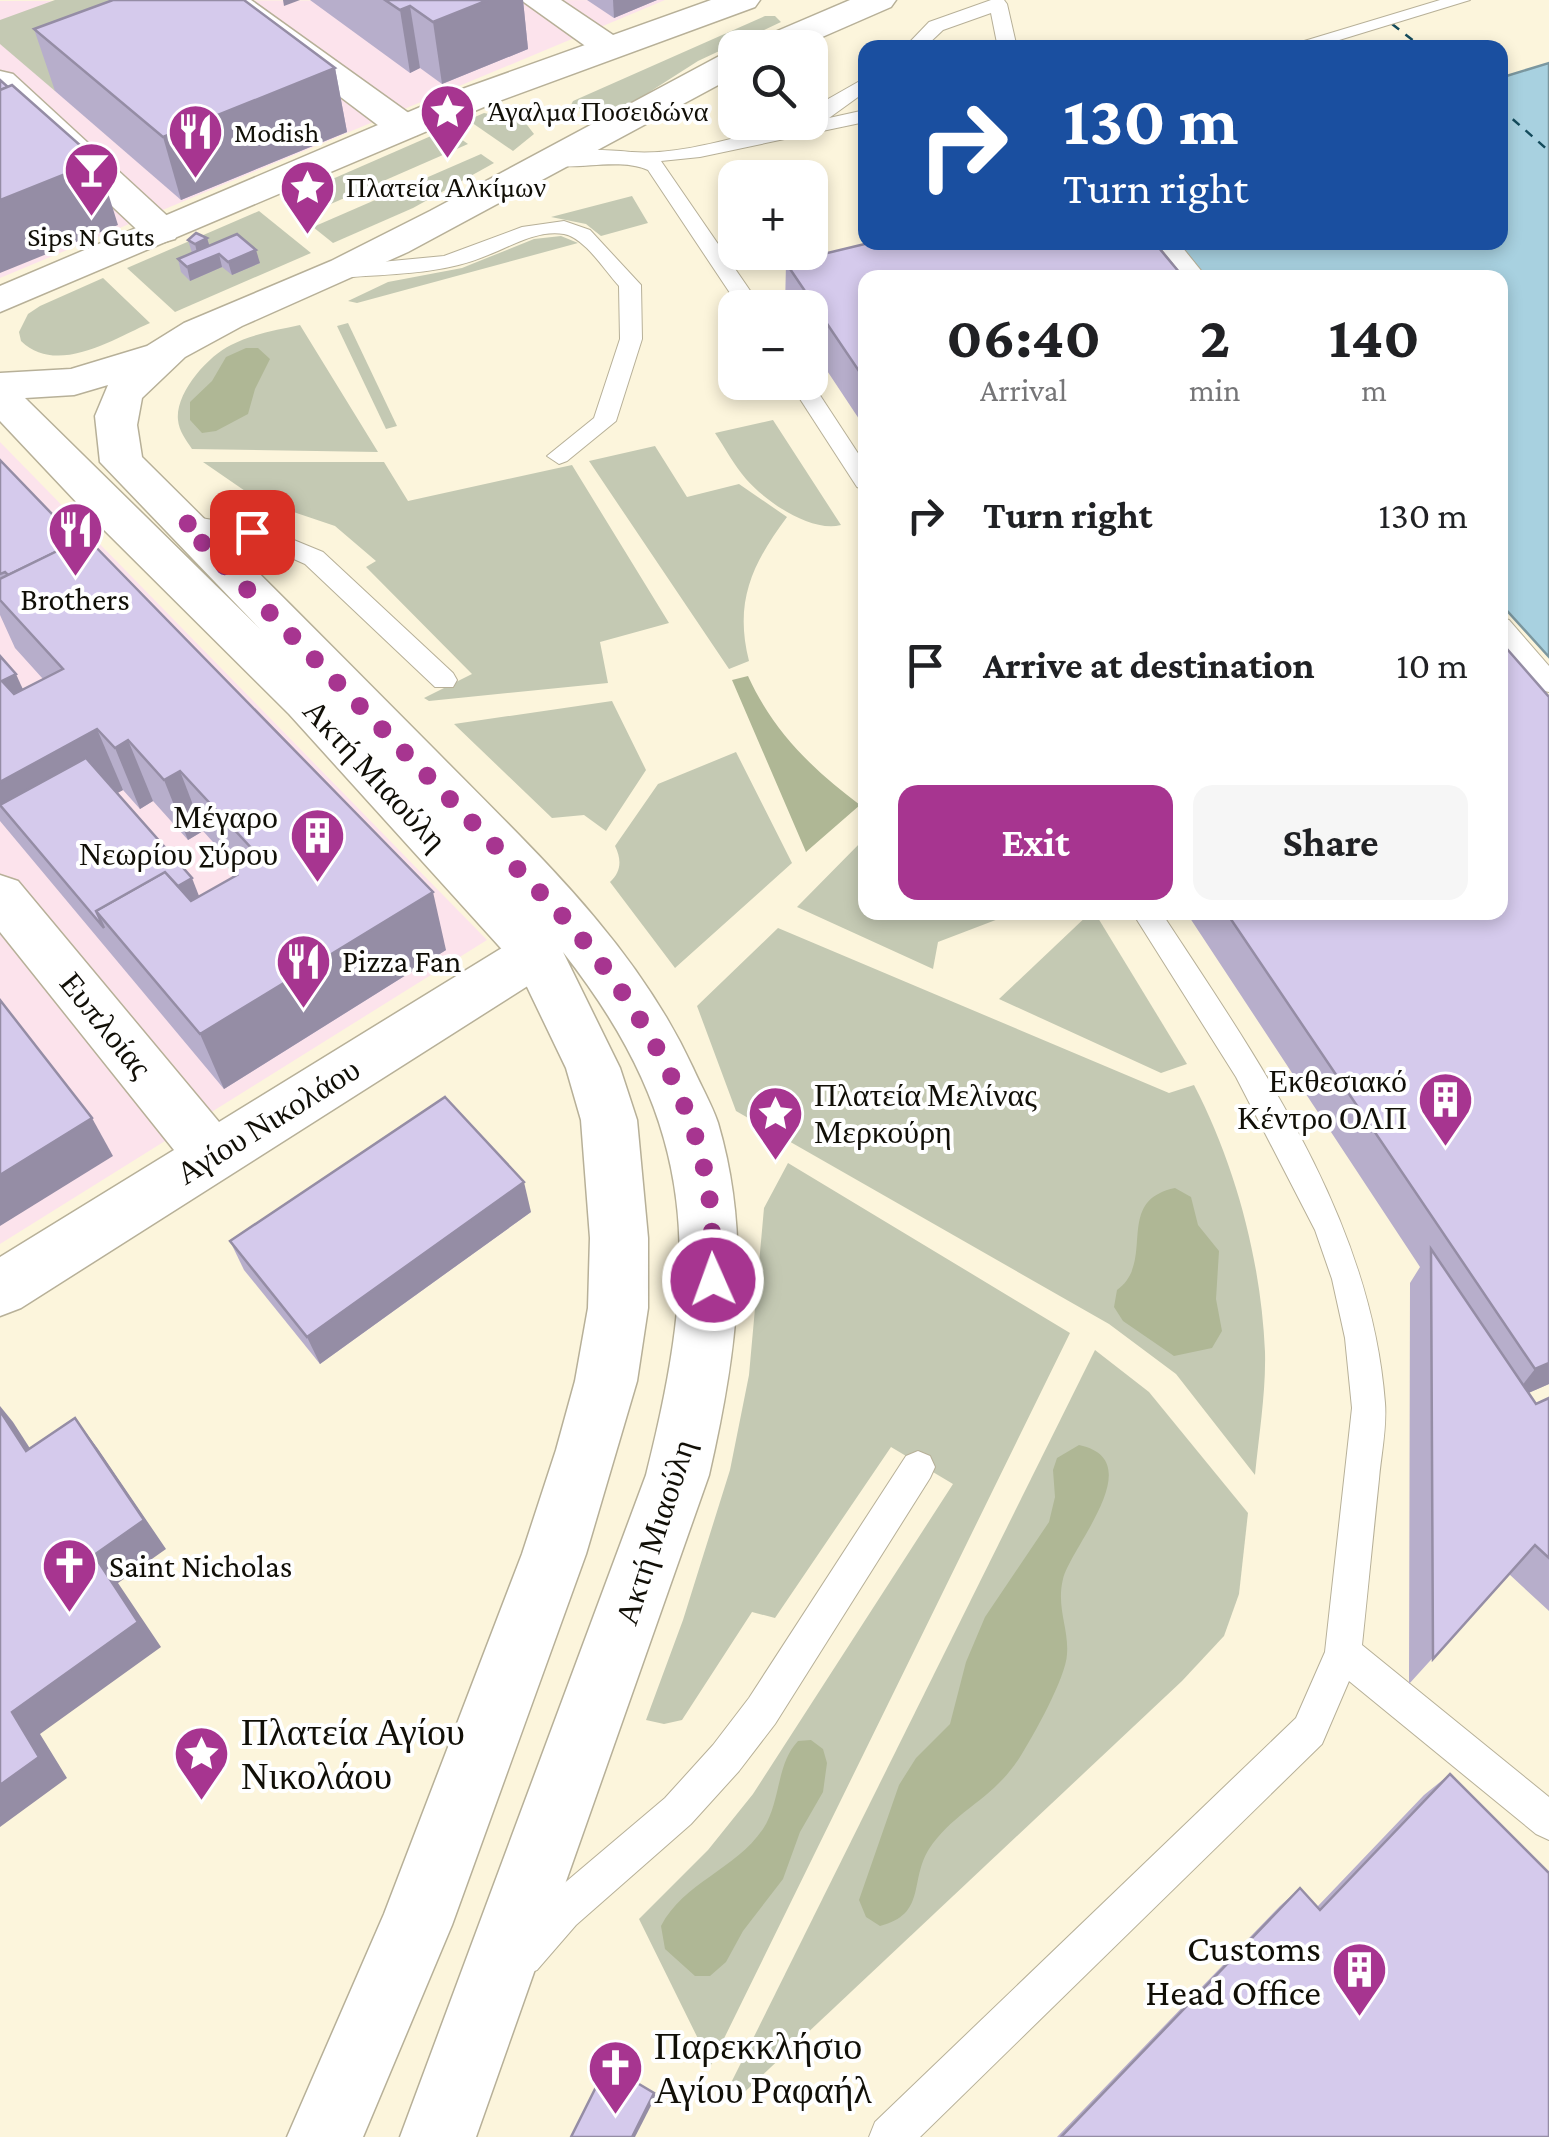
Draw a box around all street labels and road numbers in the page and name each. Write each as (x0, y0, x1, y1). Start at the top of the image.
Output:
street label: Ακτή Μιαούλη (296, 692, 454, 858)
street label: Ευπλοίας (53, 965, 159, 1085)
street label: Αγίου Νικολάου (170, 1050, 366, 1192)
street label: Ακτή Μιαούλη (608, 1435, 702, 1629)

